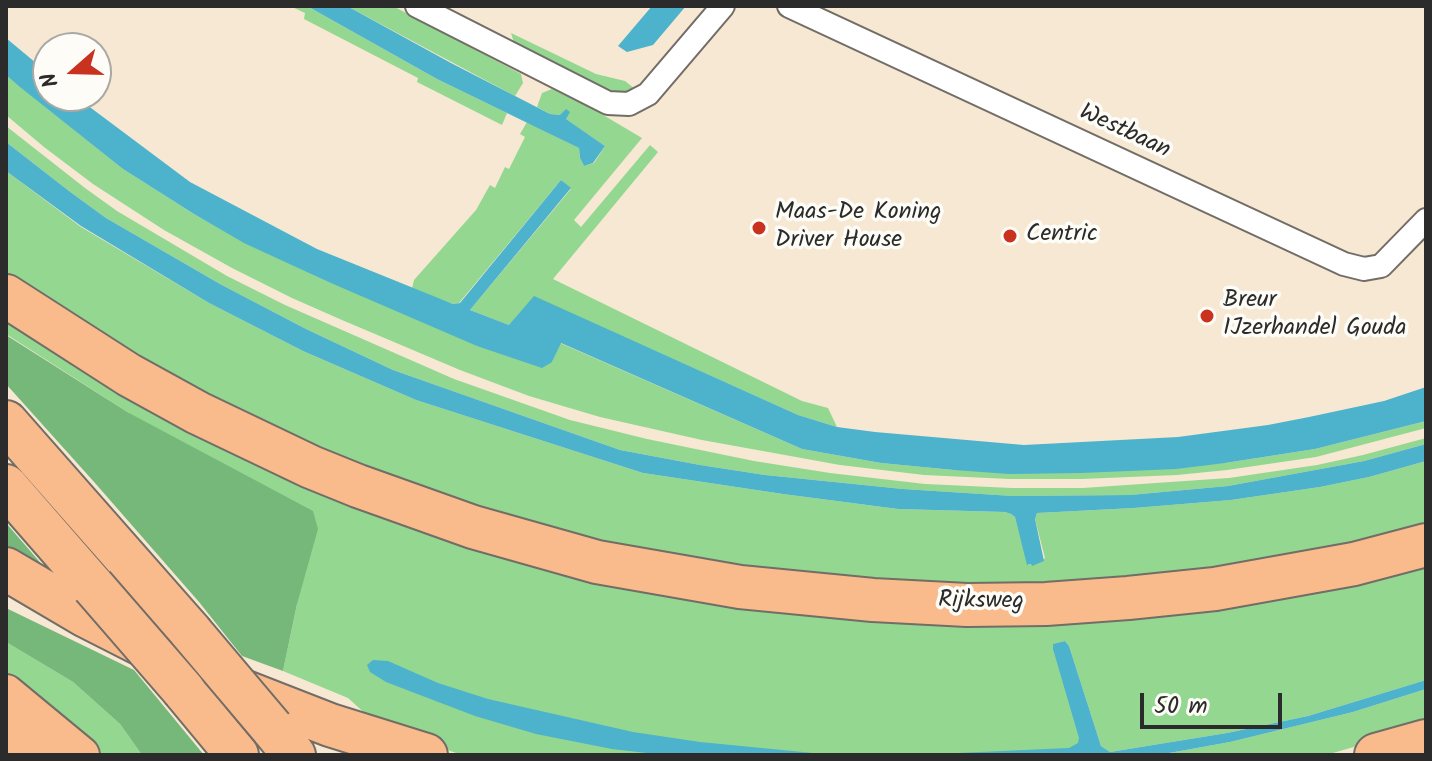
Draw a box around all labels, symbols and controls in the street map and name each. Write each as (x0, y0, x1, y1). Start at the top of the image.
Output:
north arrow (32, 32, 112, 112)
text: N (32, 67, 70, 92)
street label: Westbaan (1074, 99, 1174, 167)
place label: Maas-De Koning Driver House (775, 200, 941, 256)
marker: Maas-De Koning Driver House (750, 219, 768, 237)
place label: Centric (1026, 222, 1098, 250)
marker: Centric (1001, 227, 1019, 245)
place label: Breur IJzerhandel Gouda (1223, 288, 1406, 344)
marker: Breur IJzerhandel Gouda (1198, 307, 1216, 325)
street label: Rijksweg (938, 588, 1024, 618)
scale bar (1144, 677, 1286, 727)
text: 50 m (1154, 687, 1208, 726)

